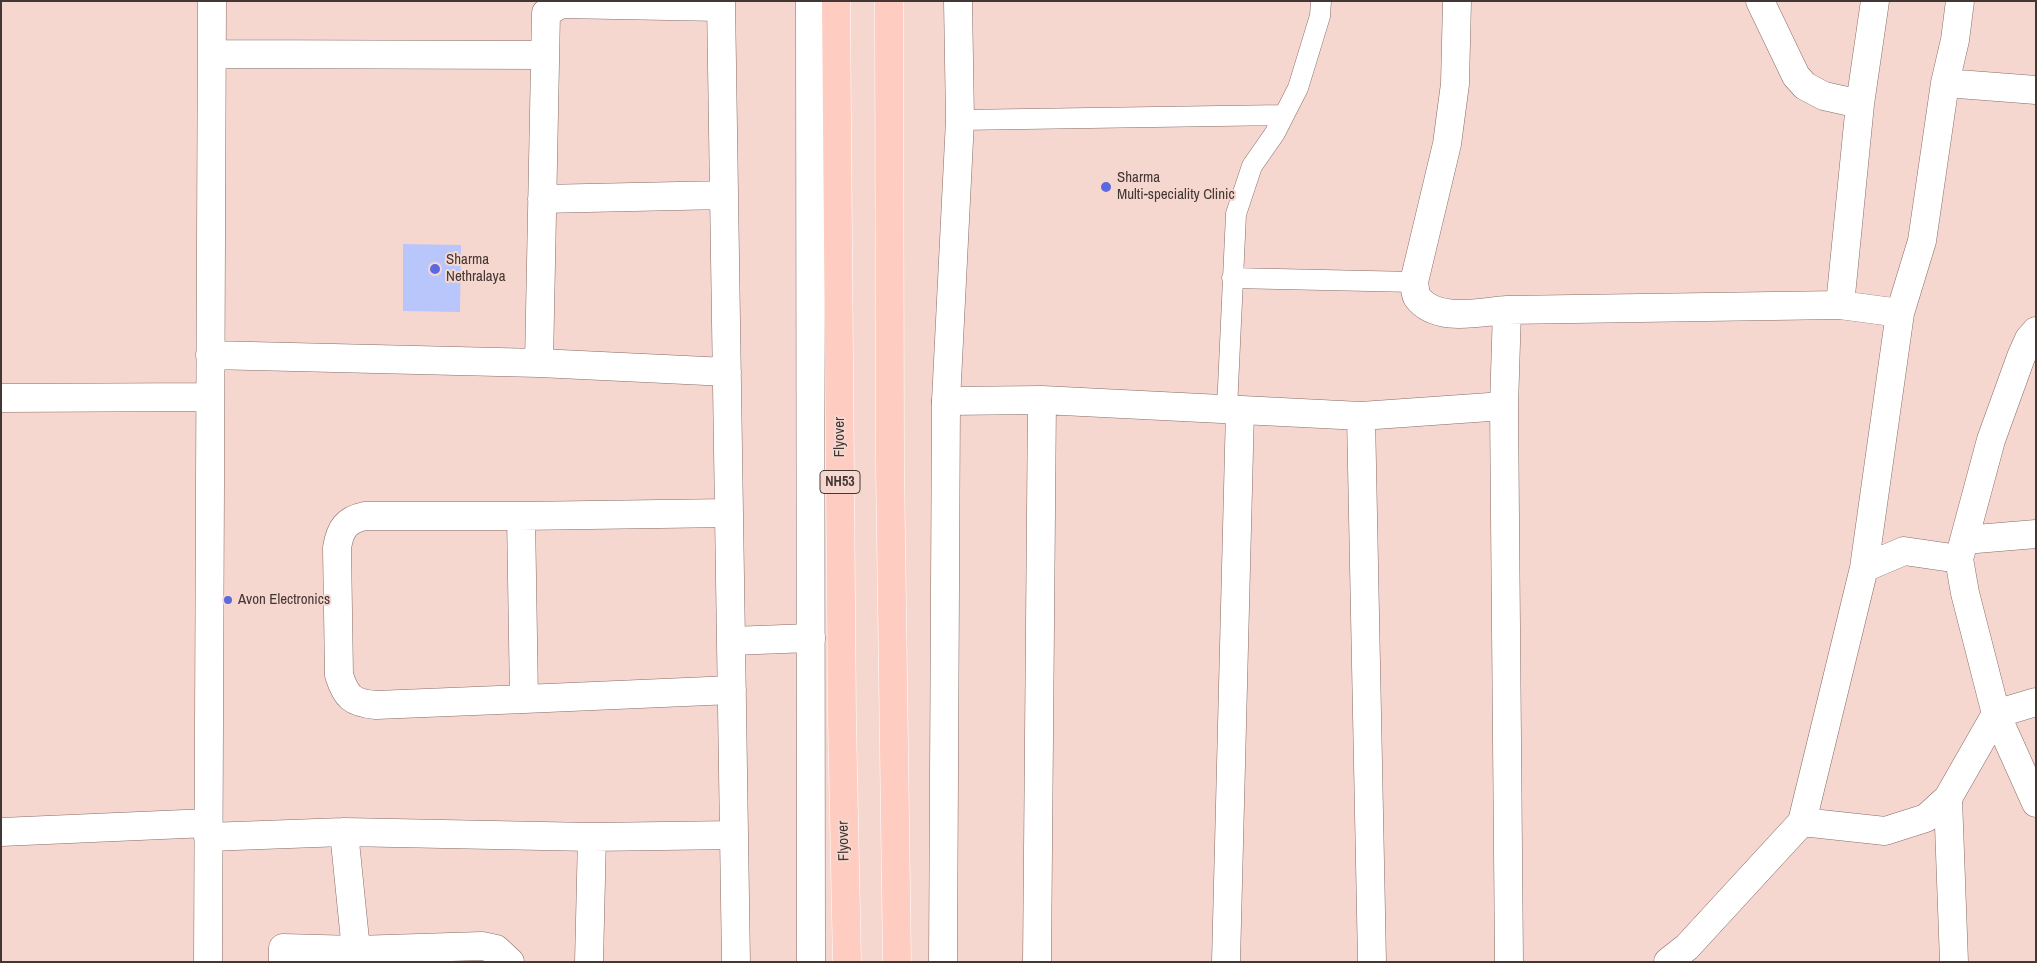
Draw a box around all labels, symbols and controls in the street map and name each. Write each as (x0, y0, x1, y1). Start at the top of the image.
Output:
place label: Sharma Multi-speciality Clinic (1117, 169, 1235, 204)
marker: Sharma Multi-speciality Clinic (1099, 180, 1113, 194)
place label: Sharma Nethralaya (446, 251, 505, 286)
marker: Sharma Nethralaya (428, 262, 442, 276)
street label: Flyover (831, 417, 849, 457)
road number: NH53 (820, 471, 860, 494)
place label: Avon Electronics (238, 591, 330, 609)
marker: Avon Electronics (222, 594, 234, 606)
street label: Flyover (835, 821, 853, 861)

